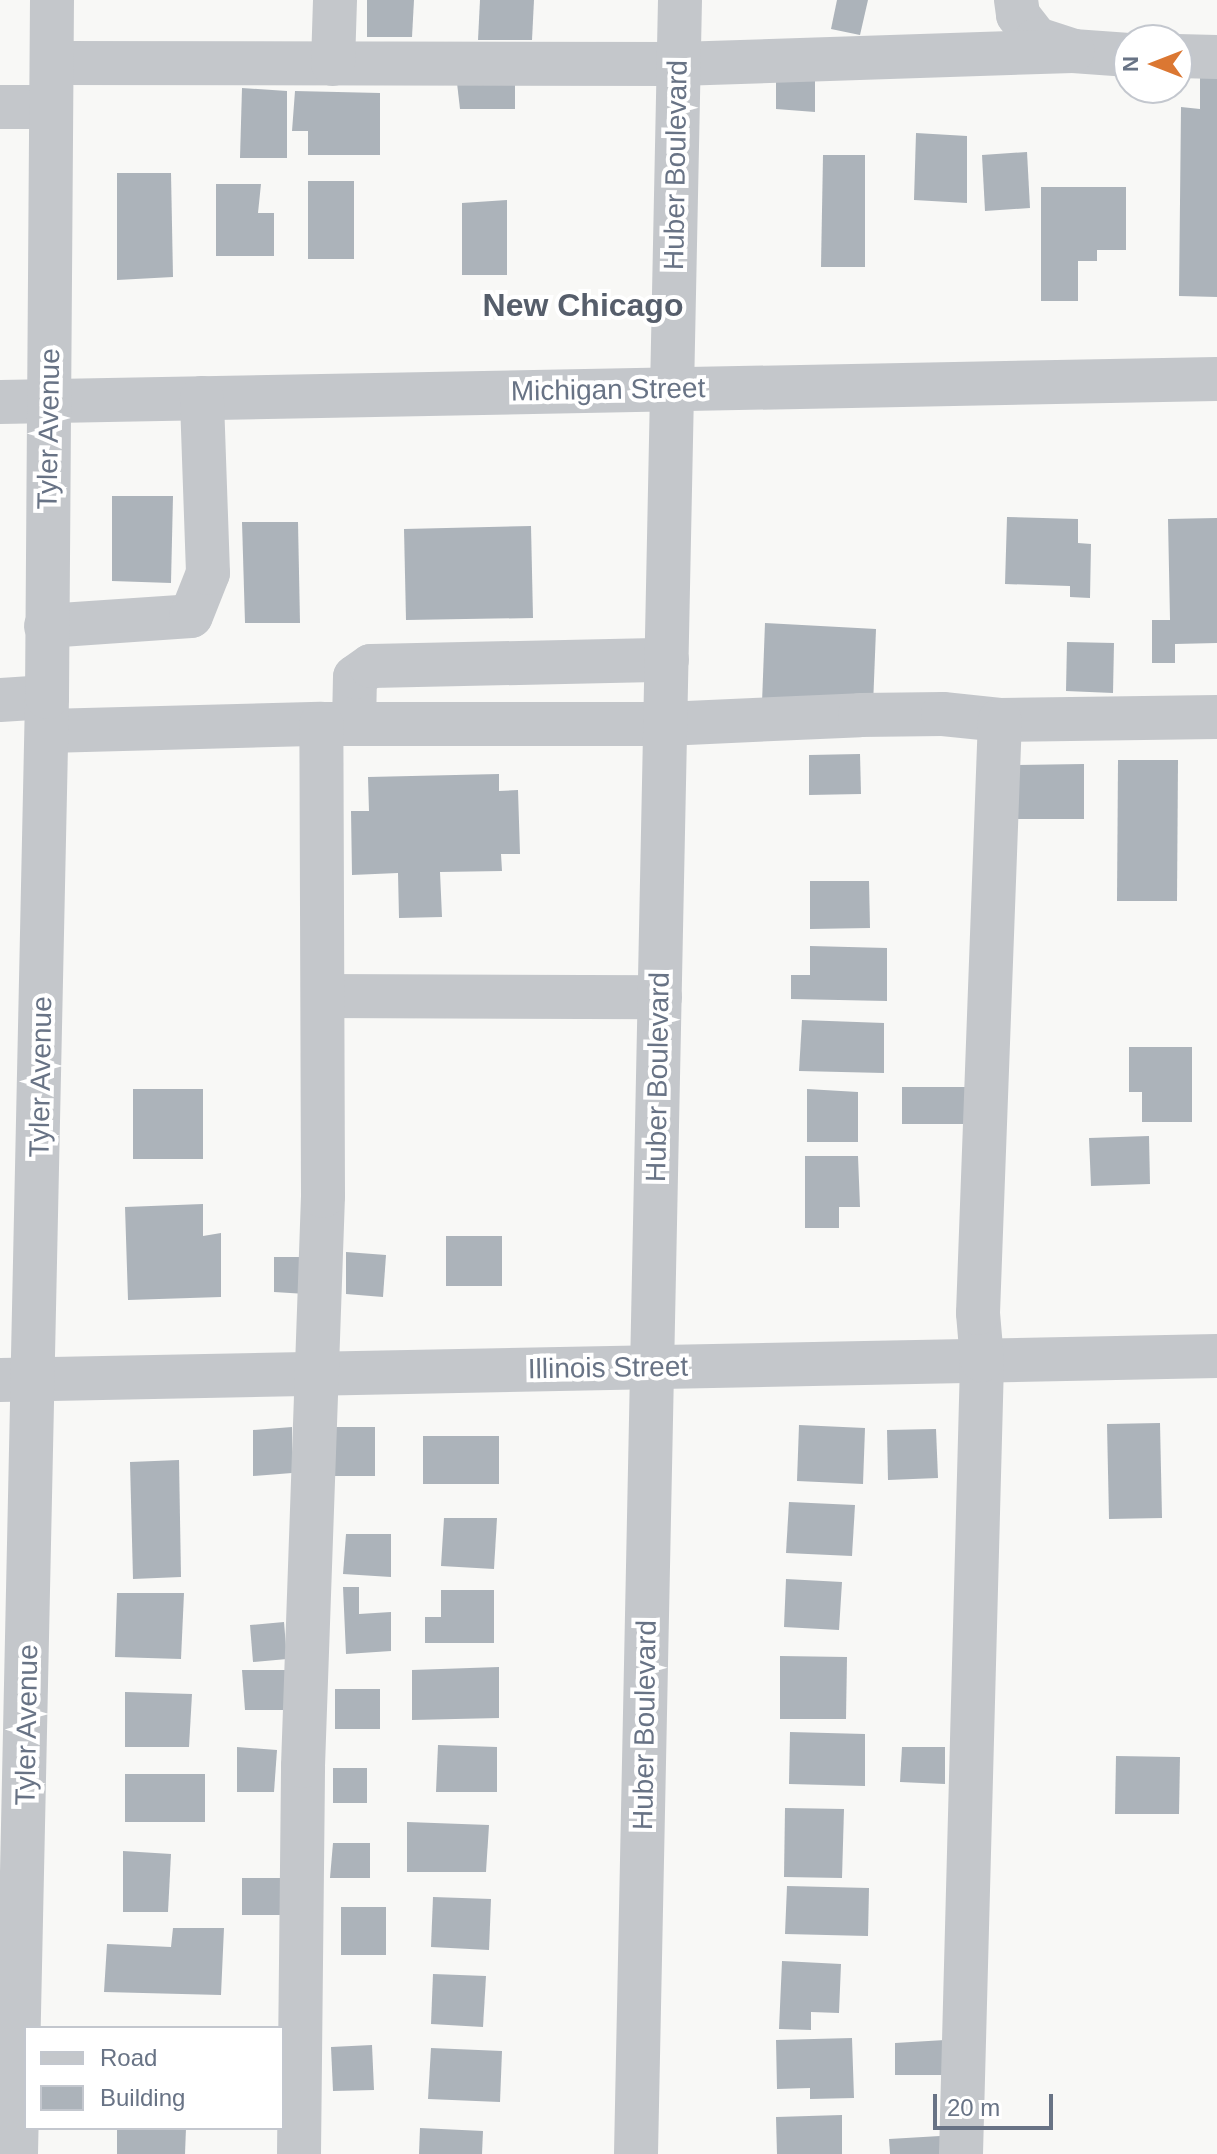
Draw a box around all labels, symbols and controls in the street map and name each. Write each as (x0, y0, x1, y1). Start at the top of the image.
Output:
north arrow (1113, 24, 1193, 104)
text: N (1118, 56, 1143, 72)
street label: Huber Boulevard (657, 60, 695, 270)
district label: New Chicago (483, 286, 683, 324)
street label: Tyler Avenue (31, 347, 67, 511)
street label: Michigan Street (510, 372, 706, 408)
street label: Huber Boulevard (639, 972, 677, 1182)
street label: Tyler Avenue (23, 995, 59, 1159)
street label: Illinois Street (528, 1350, 688, 1386)
street label: Huber Boulevard (626, 1620, 664, 1830)
street label: Tyler Avenue (9, 1643, 45, 1807)
legend (24, 2026, 284, 2130)
text: Road (100, 2044, 157, 2071)
scale bar (937, 2078, 1057, 2128)
text: Building (100, 2084, 185, 2111)
text: 20 m (947, 2094, 1000, 2121)

